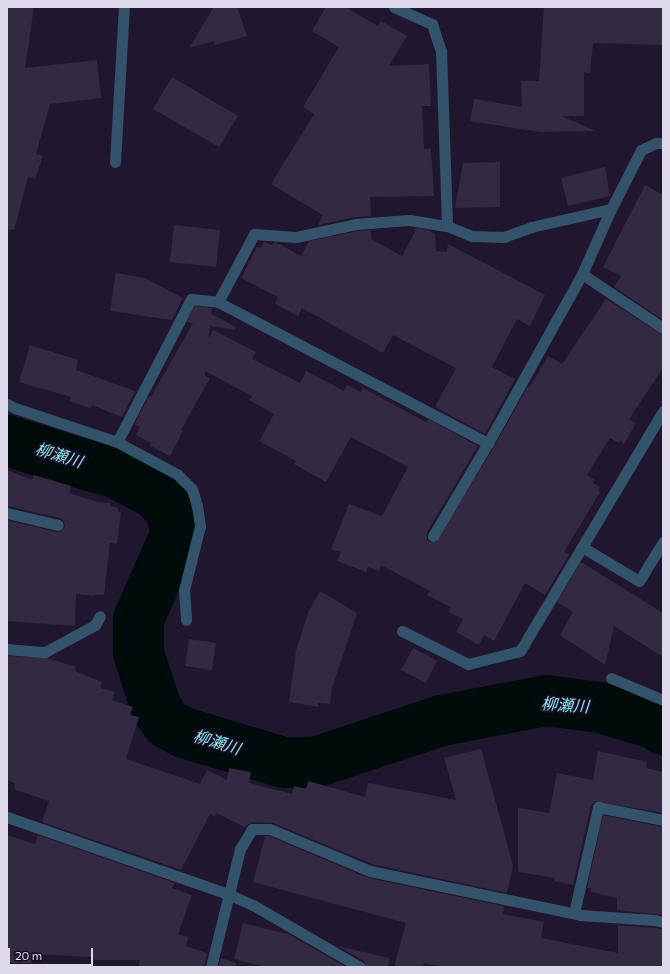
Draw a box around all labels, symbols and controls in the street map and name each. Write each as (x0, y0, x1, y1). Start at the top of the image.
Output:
water label: 柳瀬川 (33, 439, 85, 471)
water label: 柳瀬川 (540, 694, 590, 716)
water label: 柳瀬川 (191, 726, 243, 758)
scale bar (10, 940, 95, 966)
text: 20 m (15, 948, 42, 962)

